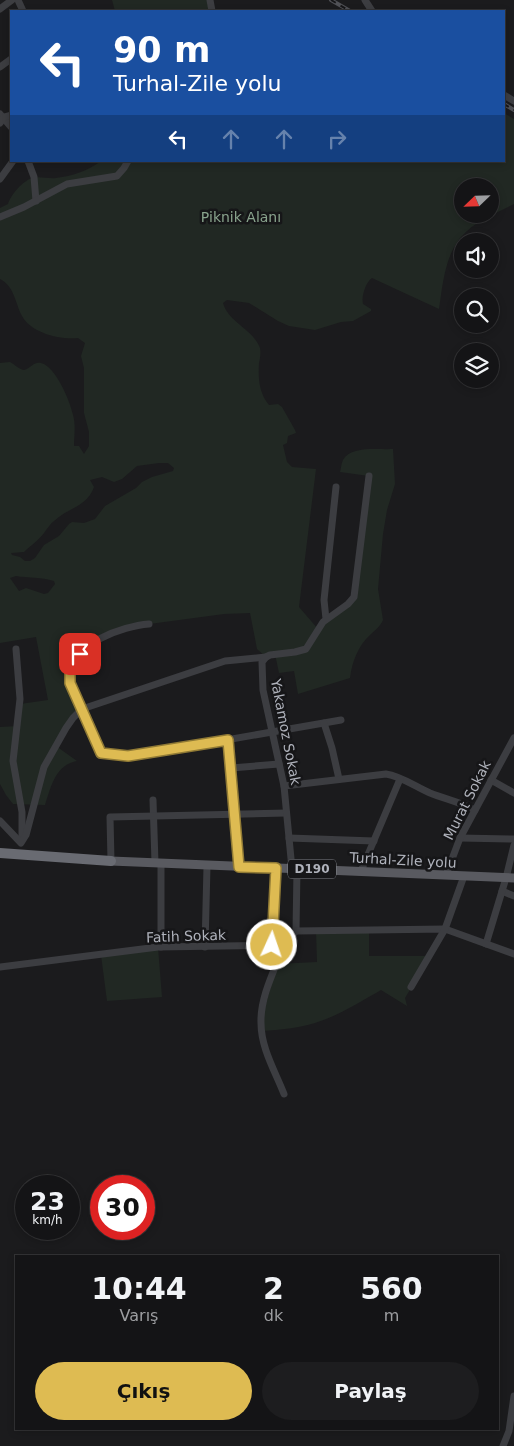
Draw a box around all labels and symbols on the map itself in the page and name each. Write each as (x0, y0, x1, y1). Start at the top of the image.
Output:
north arrow (454, 178, 499, 222)
park label: Piknik Alanı (201, 209, 281, 225)
pin (59, 633, 101, 675)
street label: Yakamoz Sokak (268, 677, 304, 787)
street label: Murat Sokak (440, 757, 494, 842)
street label: Turhal-Zile yolu (348, 849, 457, 871)
road number: D190 (288, 860, 336, 879)
position arrow (245, 918, 297, 970)
street label: Fatih Sokak (146, 927, 227, 945)
speed limit sign: 30 (90, 1175, 155, 1240)

